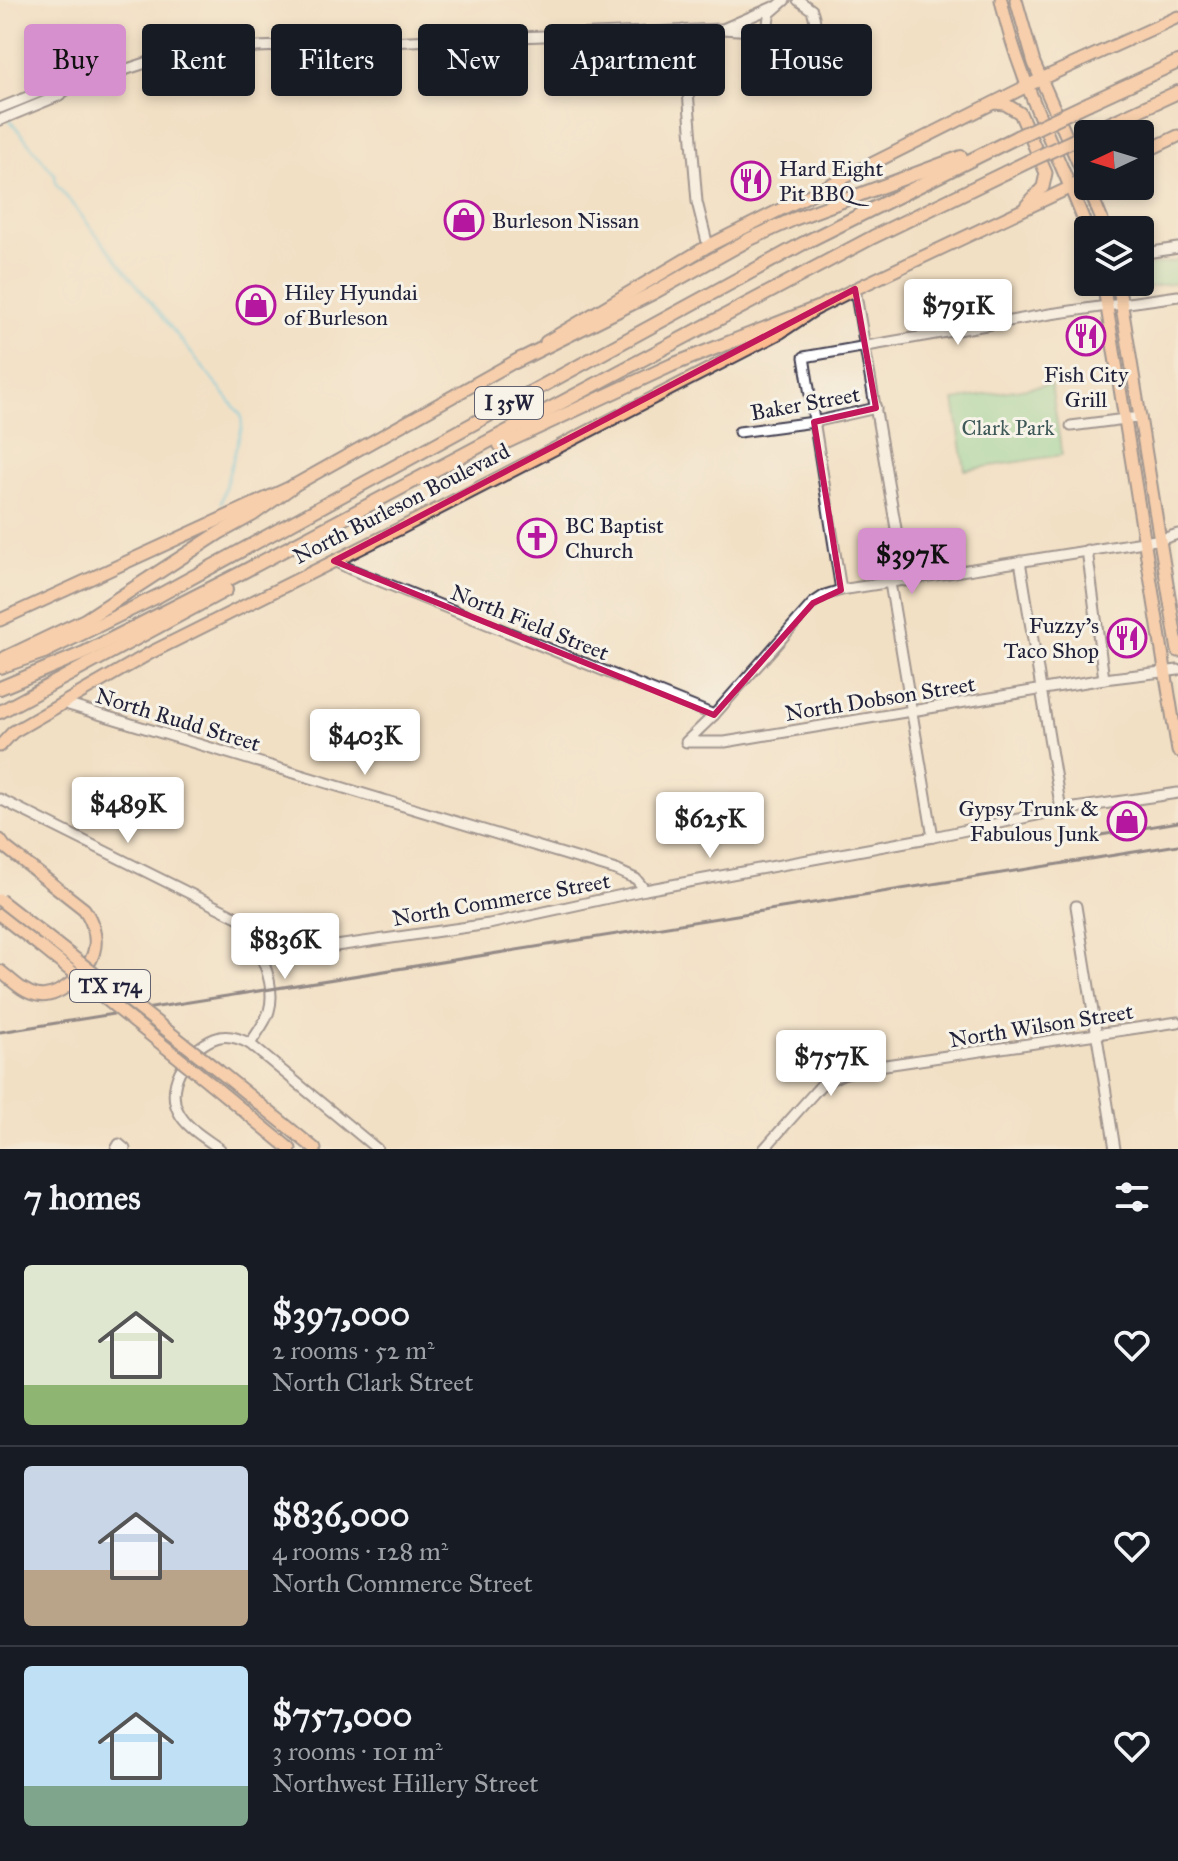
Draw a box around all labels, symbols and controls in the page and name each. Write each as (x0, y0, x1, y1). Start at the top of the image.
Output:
chip: Buy (24, 24, 126, 96)
chip: Rent (142, 24, 255, 96)
chip: Filters (271, 24, 402, 96)
chip: New (418, 24, 528, 96)
chip: Apartment (544, 24, 725, 96)
chip: House (741, 24, 872, 96)
north arrow (1074, 120, 1154, 200)
map controls (1074, 120, 1154, 296)
place label: Hard Eight Pit BBQ (779, 155, 883, 207)
restaurant icon: Hard Eight Pit BBQ (730, 160, 772, 202)
shop icon: Burleson Nissan (443, 199, 485, 241)
place label: Burleson Nissan (492, 207, 639, 234)
button: layers (1074, 216, 1154, 296)
place label: Hiley Hyundai of Burleson (284, 279, 418, 331)
pin: $791K (902, 279, 1014, 347)
shop icon: Hiley Hyundai of Burleson (235, 284, 277, 326)
text: $791K (922, 289, 994, 321)
restaurant icon: Fish City Grill (1065, 315, 1107, 357)
place label: Fish City Grill (1044, 361, 1129, 413)
street label: Baker Street (748, 381, 862, 426)
road number: I 35W (475, 387, 543, 419)
park label: Clark Park (961, 414, 1055, 441)
street label: North Burleson Boulevard (288, 437, 514, 570)
place label: BC Baptist Church (565, 512, 664, 564)
church icon: BC Baptist Church (516, 517, 558, 559)
pin: $397K (856, 528, 968, 596)
text: $397K (876, 538, 948, 570)
street label: North Field Street (447, 578, 613, 667)
place label: Fuzzy's Taco Shop (1004, 612, 1099, 664)
restaurant icon: Fuzzy's Taco Shop (1106, 617, 1148, 659)
street label: North Dobson Street (783, 670, 977, 727)
street label: North Rudd Street (92, 682, 264, 757)
pin: $403K (309, 709, 421, 777)
text: $403K (328, 719, 402, 751)
pin: $489K (72, 777, 184, 845)
text: $489K (90, 787, 166, 819)
pin: $625K (654, 792, 766, 860)
place label: Gypsy Trunk & Fabulous Junk (958, 795, 1100, 847)
shop icon: Gypsy Trunk & Fabulous Junk (1106, 800, 1148, 842)
text: $625K (674, 802, 746, 834)
street label: North Commerce Street (390, 867, 612, 932)
pin: $836K (229, 913, 341, 981)
text: $836K (249, 923, 321, 955)
road number: TX 174 (70, 970, 150, 1002)
street label: North Wilson Street (947, 998, 1135, 1053)
pin: $757K (775, 1030, 887, 1098)
text: $757K (794, 1040, 868, 1072)
icon: filters (1110, 1175, 1154, 1219)
text: 7 homes (24, 1177, 141, 1218)
text: $397,000 (272, 1293, 410, 1334)
icon: home (88, 1297, 184, 1393)
icon: heart (1110, 1323, 1154, 1367)
text: 2 rooms · 52 m² (272, 1334, 435, 1366)
text: North Clark Street (272, 1366, 473, 1398)
text: $836,000 (272, 1494, 410, 1535)
icon: home (88, 1498, 184, 1594)
icon: heart (1110, 1524, 1154, 1568)
text: 4 rooms · 128 m² (272, 1535, 448, 1567)
text: North Commerce Street (272, 1567, 533, 1599)
text: $757,000 (272, 1694, 412, 1735)
icon: home (88, 1698, 184, 1794)
icon: heart (1110, 1724, 1154, 1768)
text: 3 rooms · 101 m² (272, 1735, 443, 1767)
text: Northwest Hillery Street (272, 1767, 538, 1799)

